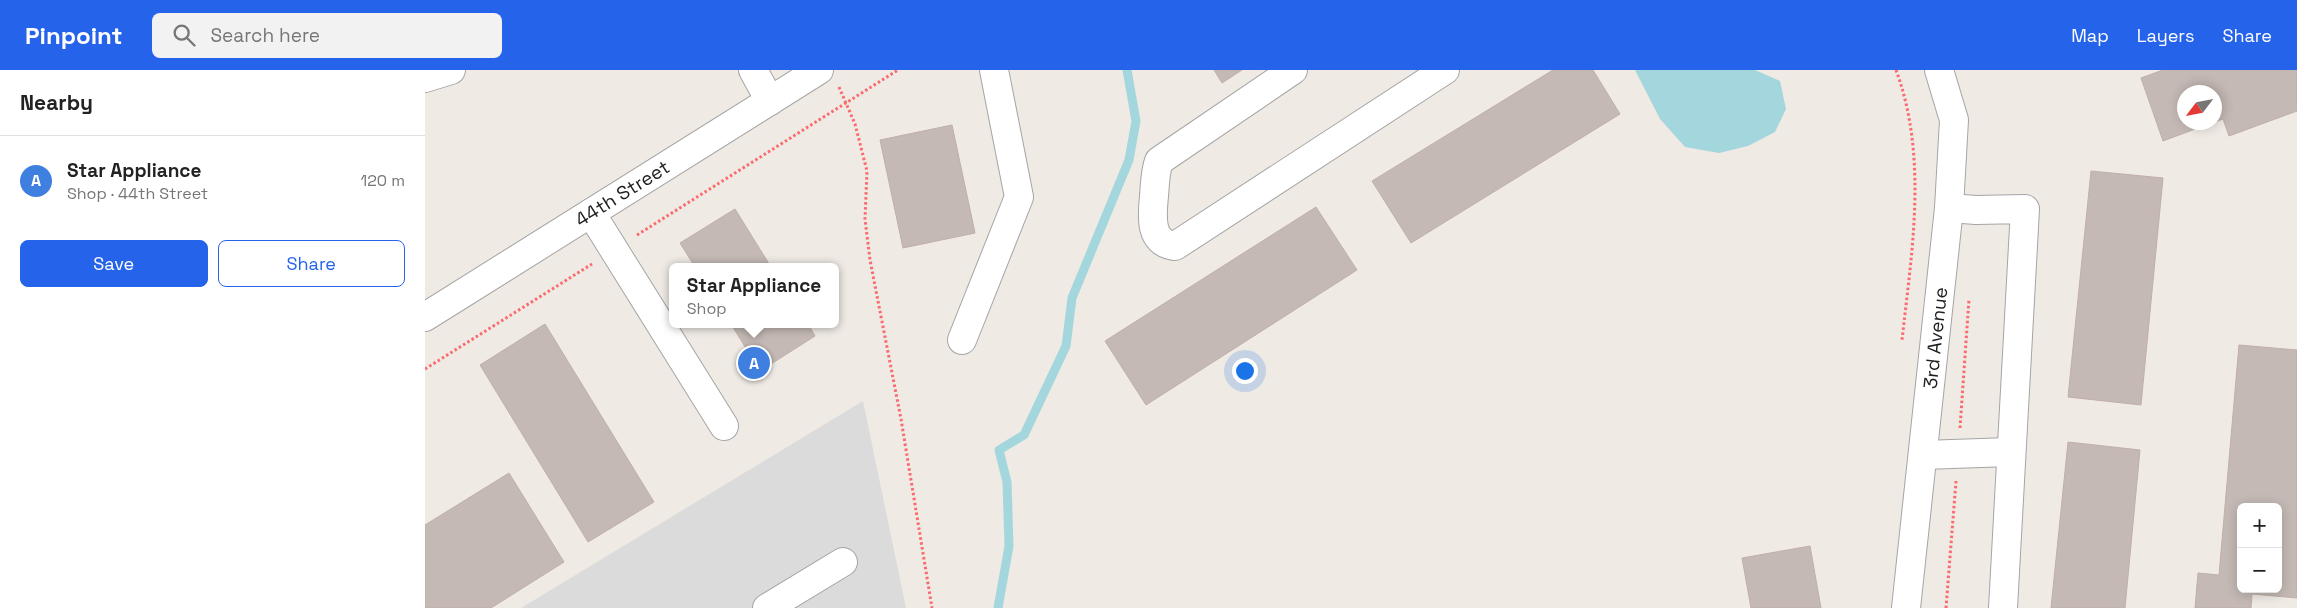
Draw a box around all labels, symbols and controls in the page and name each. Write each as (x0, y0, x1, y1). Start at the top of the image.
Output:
search box (152, 13, 502, 58)
text: Pinpoint (25, 20, 122, 51)
icon: search (170, 21, 198, 49)
text: Search here (210, 23, 320, 48)
text: Map (2071, 24, 2109, 47)
text: Layers (2137, 24, 2194, 47)
text: Share (2222, 24, 2272, 47)
north arrow (2177, 85, 2222, 130)
text: Nearby (20, 89, 93, 116)
street label: 44th Street (570, 154, 674, 232)
text: Star Appliance (67, 158, 201, 183)
text: A (31, 170, 41, 191)
text: 120 m (361, 170, 405, 191)
text: Shop · 44th Street (67, 183, 208, 204)
button: Save (20, 240, 208, 287)
button: Share (218, 240, 405, 287)
popup (669, 263, 839, 328)
text: Star Appliance (687, 273, 821, 298)
street label: 3rd Avenue (1918, 286, 1953, 390)
text: Shop (687, 298, 727, 319)
pin: A (738, 344, 770, 382)
your location (1232, 358, 1258, 384)
map controls (2237, 503, 2282, 593)
button: + (2237, 503, 2282, 548)
button: − (2237, 548, 2282, 593)

